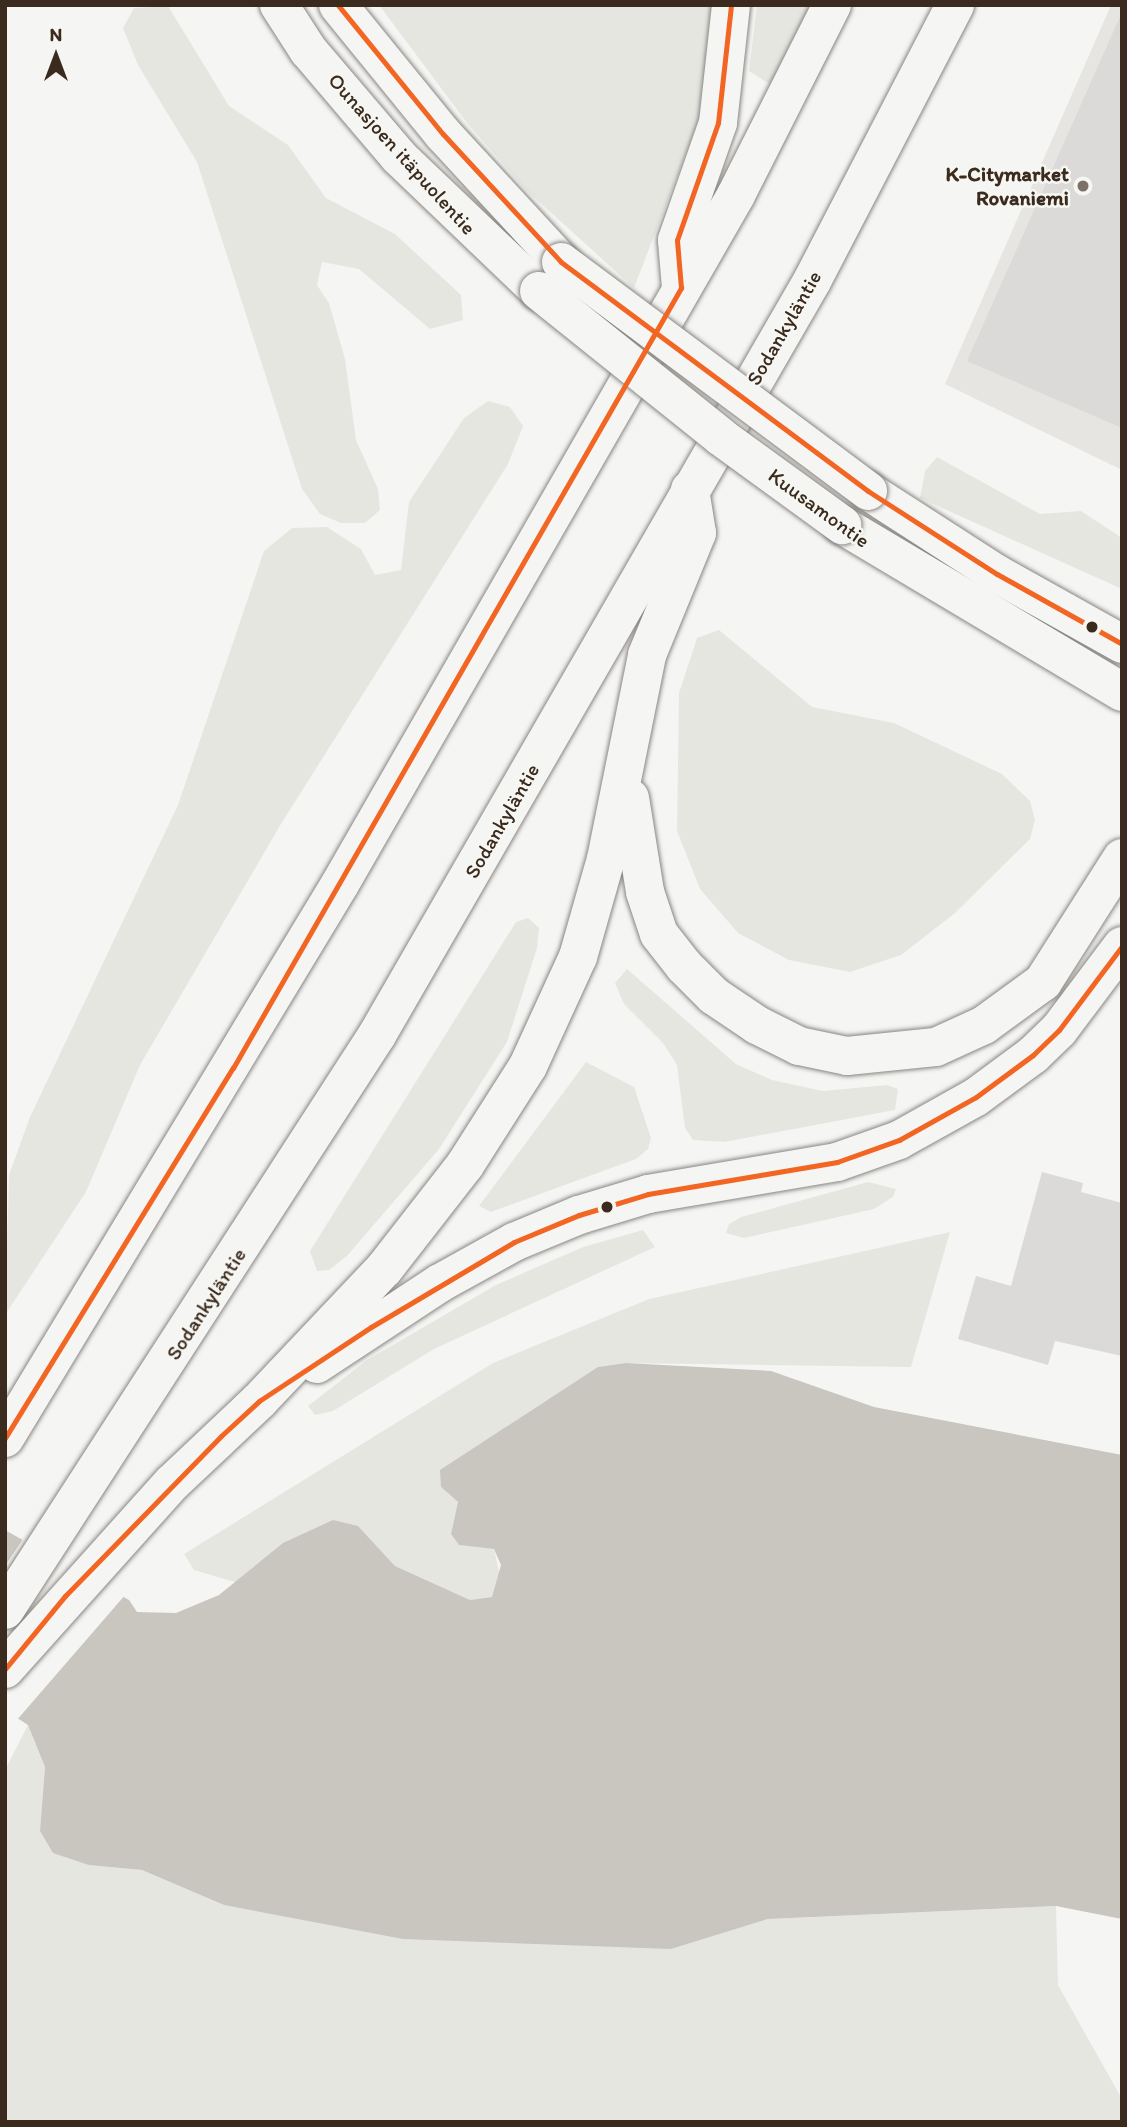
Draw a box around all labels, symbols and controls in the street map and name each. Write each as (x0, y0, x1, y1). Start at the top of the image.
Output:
north arrow (21, 21, 91, 91)
text: N (50, 23, 62, 46)
street label: Ounasjoen itäpuolentie (323, 68, 481, 240)
place label: K-Citymarket Rovaniemi (945, 161, 1069, 211)
marker: K-Citymarket Rovaniemi (1075, 178, 1091, 194)
street label: Sodankyläntie (741, 266, 827, 390)
street label: Kuusamontie (763, 463, 875, 553)
unlabelled marker (1085, 620, 1099, 634)
street label: Sodankyläntie (459, 759, 545, 883)
unlabelled marker (600, 1200, 614, 1214)
street label: Sodankyläntie (160, 1243, 252, 1365)

